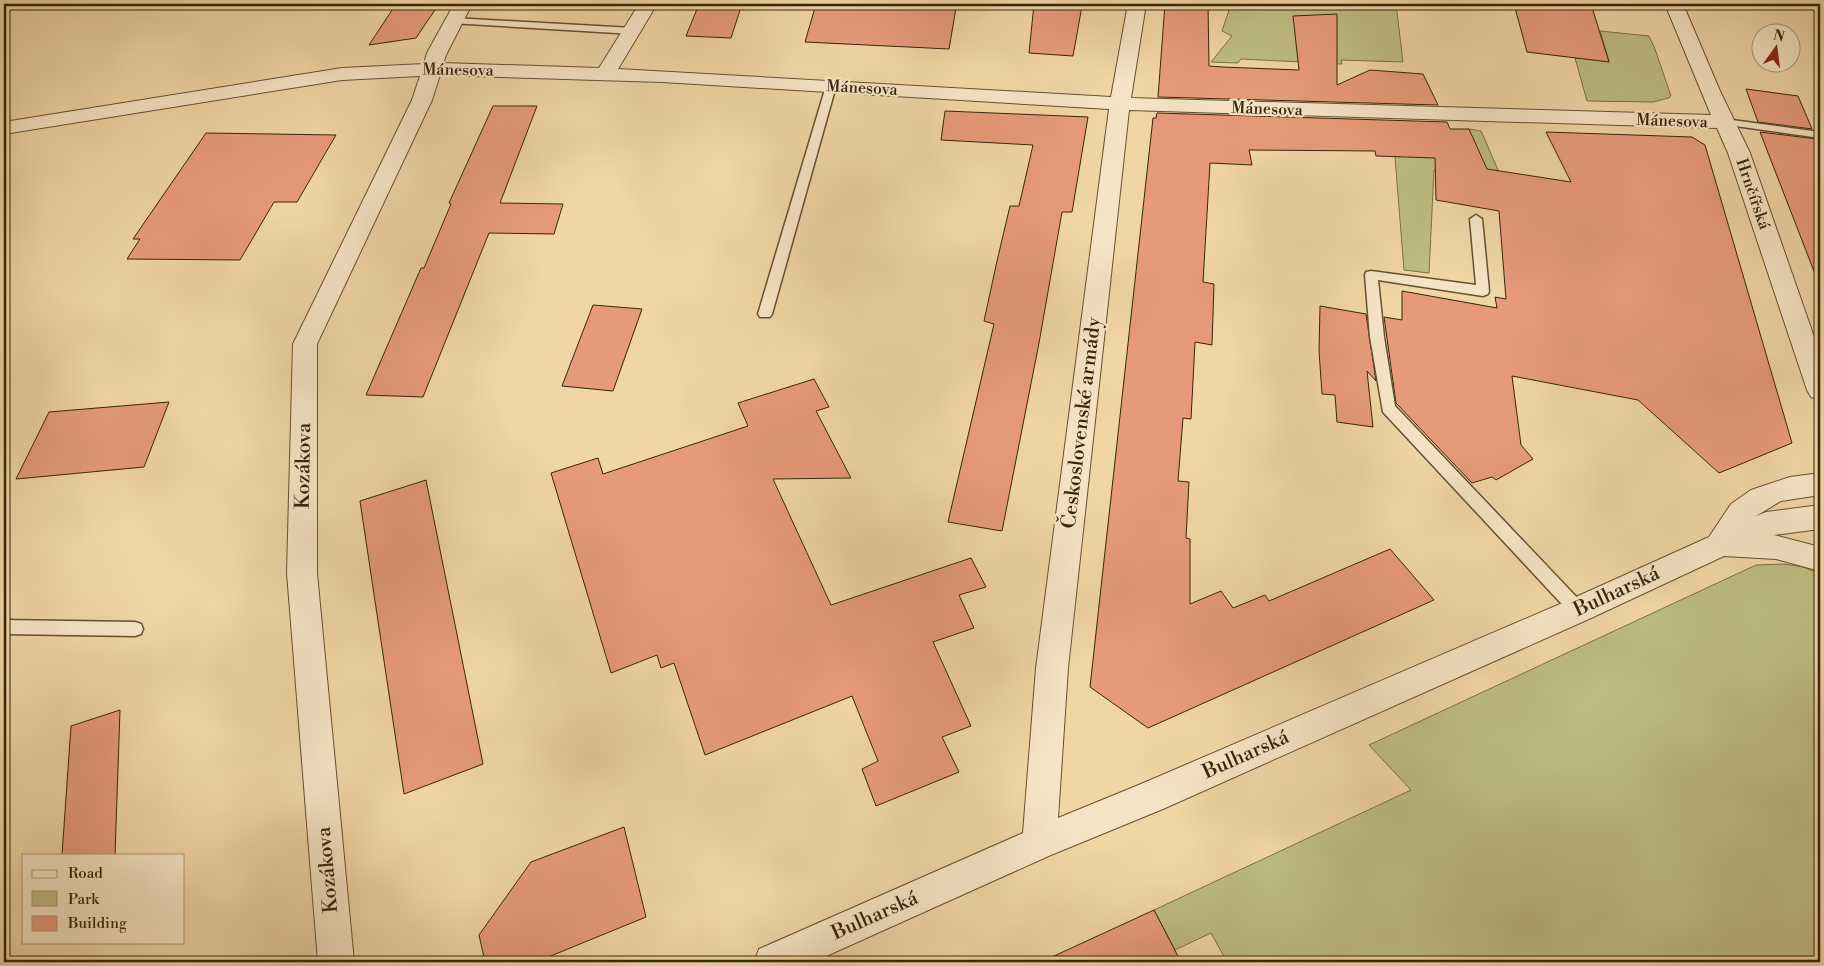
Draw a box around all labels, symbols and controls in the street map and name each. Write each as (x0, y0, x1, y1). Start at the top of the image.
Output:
north arrow (1752, 22, 1802, 72)
text: N (1771, 26, 1786, 46)
street label: Mánesova (422, 59, 495, 81)
street label: Mánesova (826, 76, 899, 100)
street label: Mánesova (1231, 98, 1304, 120)
street label: Mánesova (1636, 110, 1709, 132)
street label: Hrnčířská (1732, 156, 1775, 233)
street label: Československé armády (1056, 316, 1107, 530)
street label: Kozákova (291, 422, 317, 509)
street label: Bulharská (1569, 561, 1665, 623)
street label: Bulharská (1198, 725, 1294, 786)
street label: Kozákova (312, 825, 344, 914)
legend (22, 854, 185, 944)
text: Road (68, 864, 103, 883)
street label: Bulharská (827, 886, 923, 947)
text: Park (68, 890, 100, 909)
text: Building (67, 914, 127, 933)

